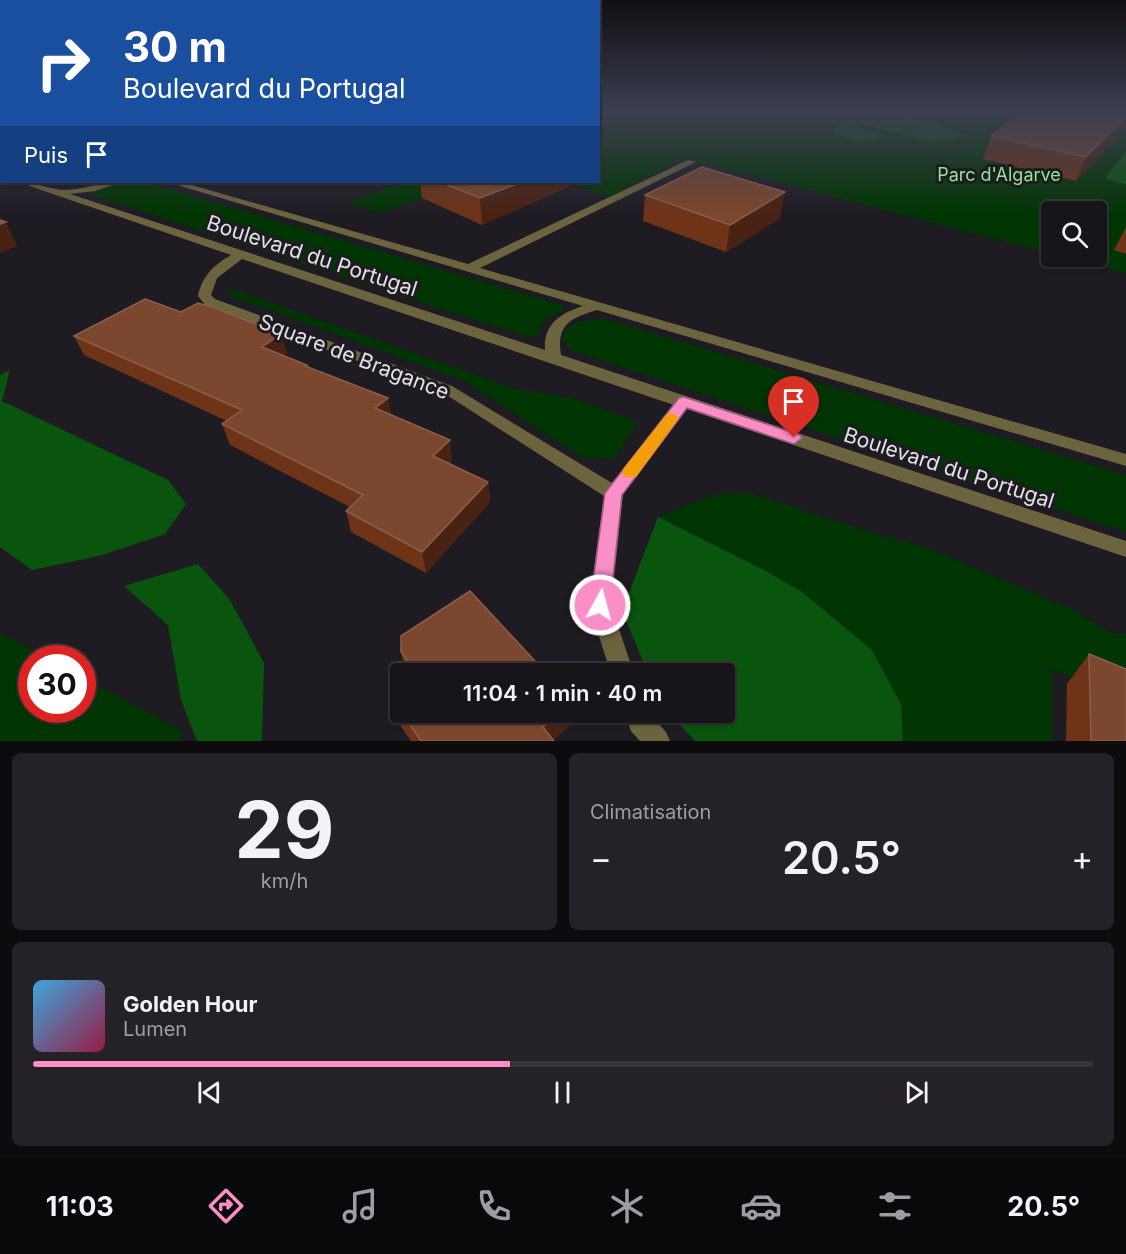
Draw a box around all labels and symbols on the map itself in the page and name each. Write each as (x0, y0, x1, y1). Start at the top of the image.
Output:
park label: Parc d'Algarve (937, 164, 1061, 185)
street label: Boulevard du Portugal (204, 210, 421, 301)
street label: Square de Bragance (255, 309, 453, 404)
pin (768, 376, 819, 438)
street label: Boulevard du Portugal (841, 422, 1058, 513)
position arrow (568, 573, 632, 637)
speed limit sign: 30 (18, 645, 96, 723)

